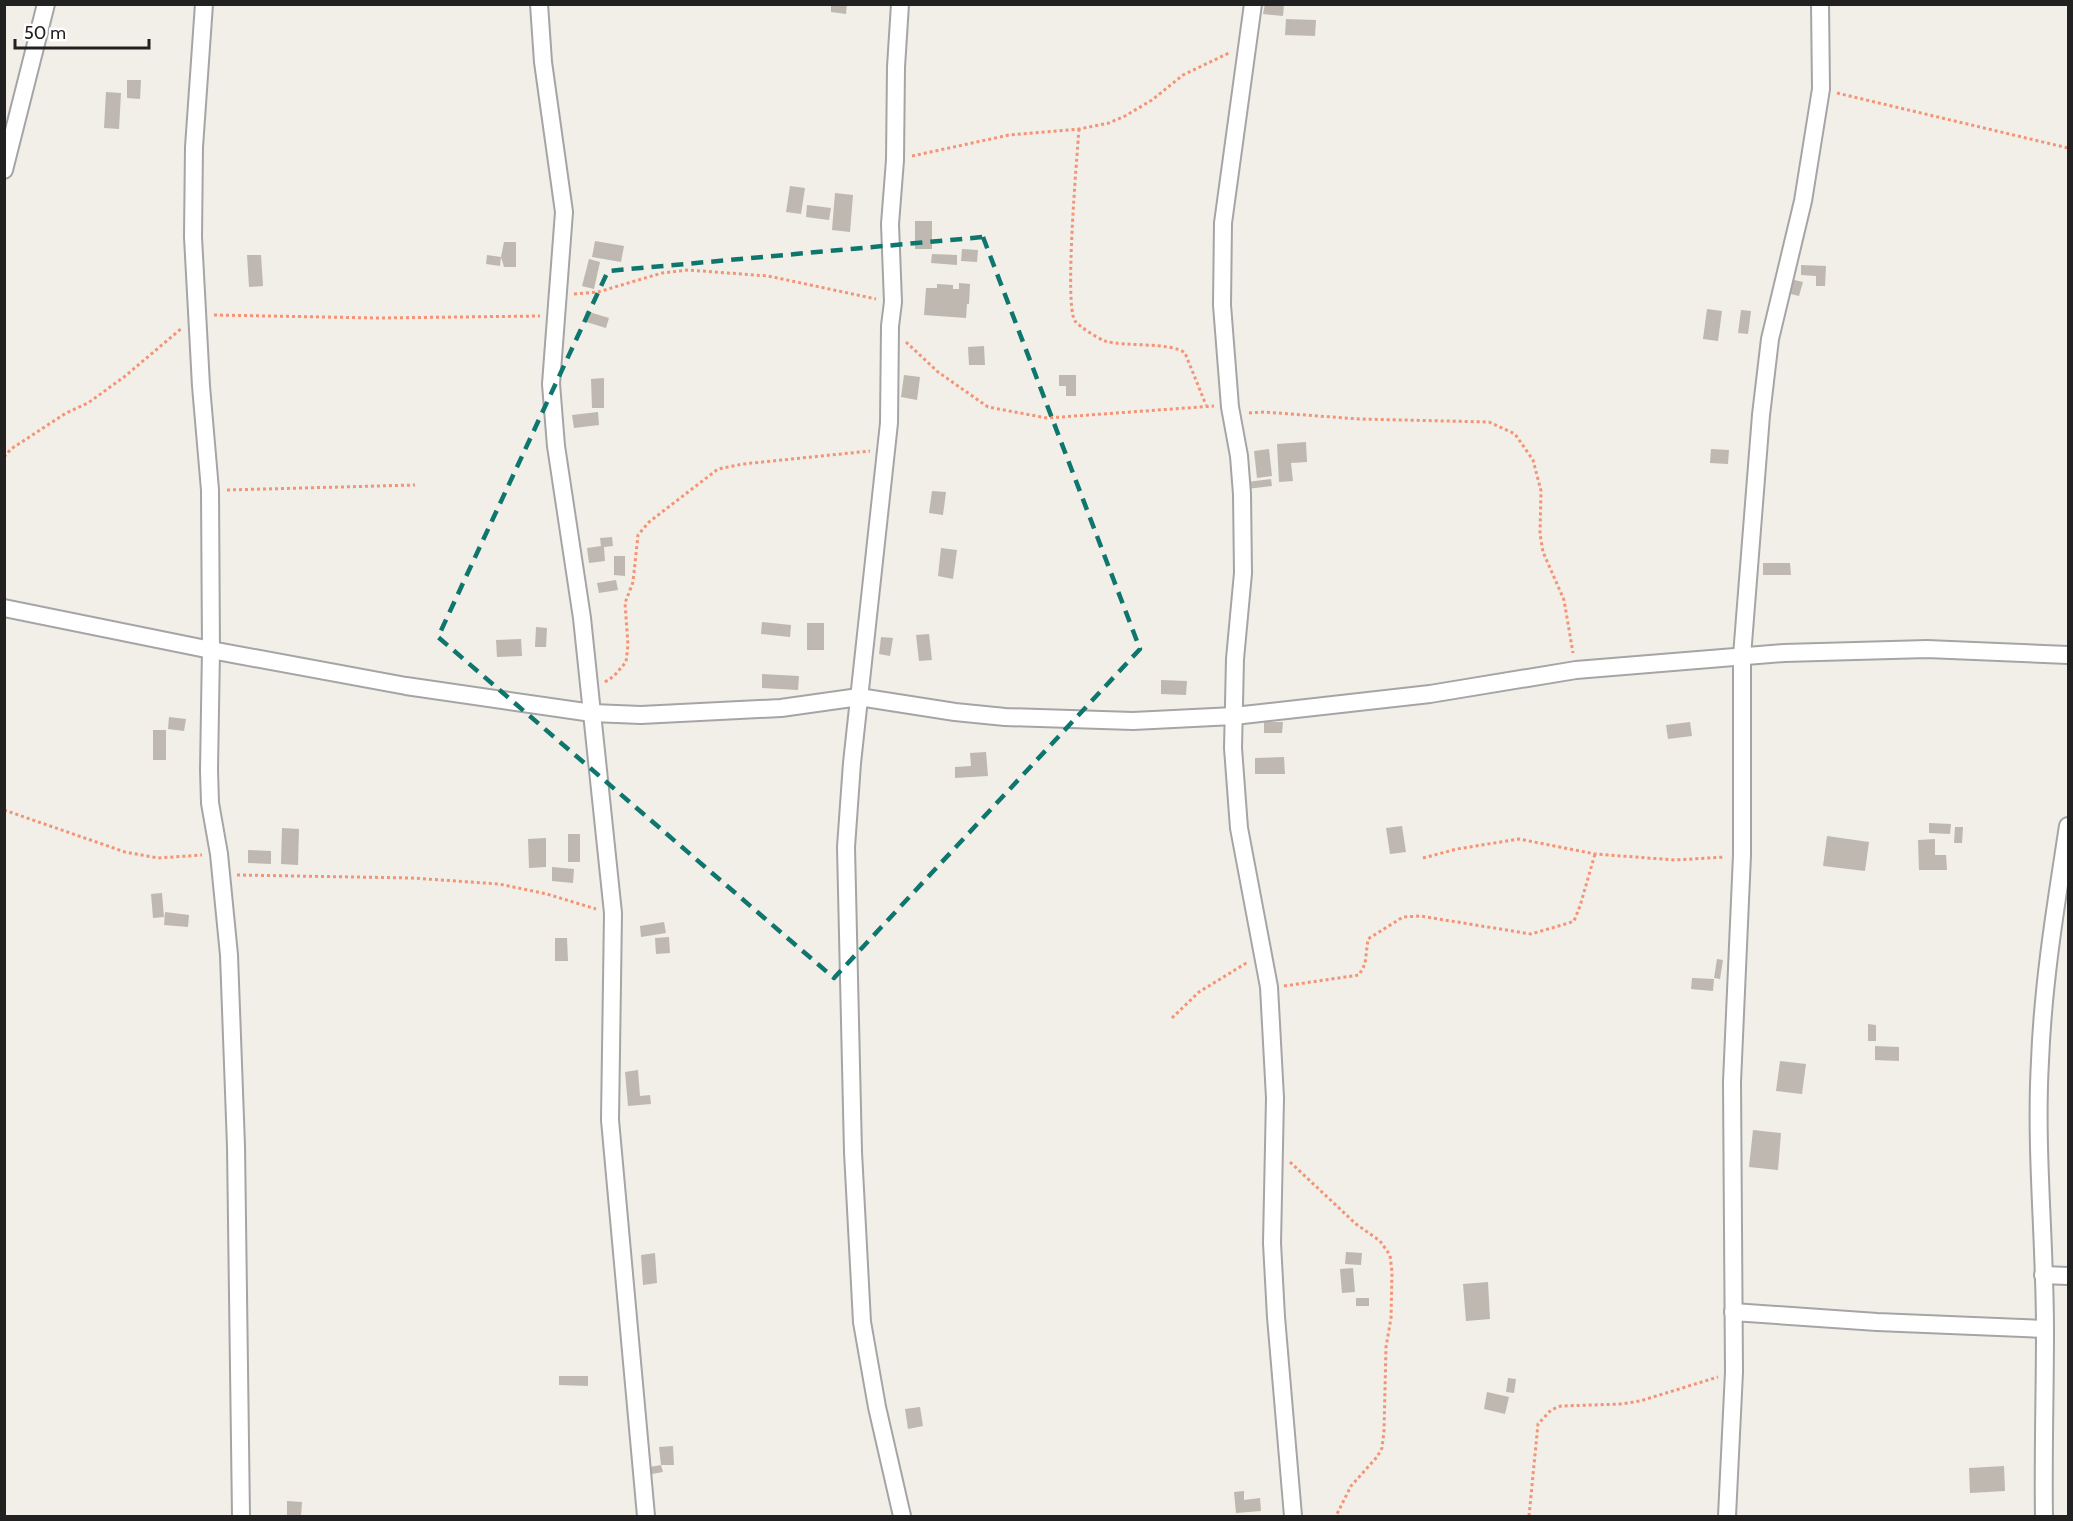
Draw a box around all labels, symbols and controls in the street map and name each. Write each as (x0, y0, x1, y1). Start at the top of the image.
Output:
scale bar (15, 12, 148, 50)
text: 50 m (24, 22, 66, 44)

